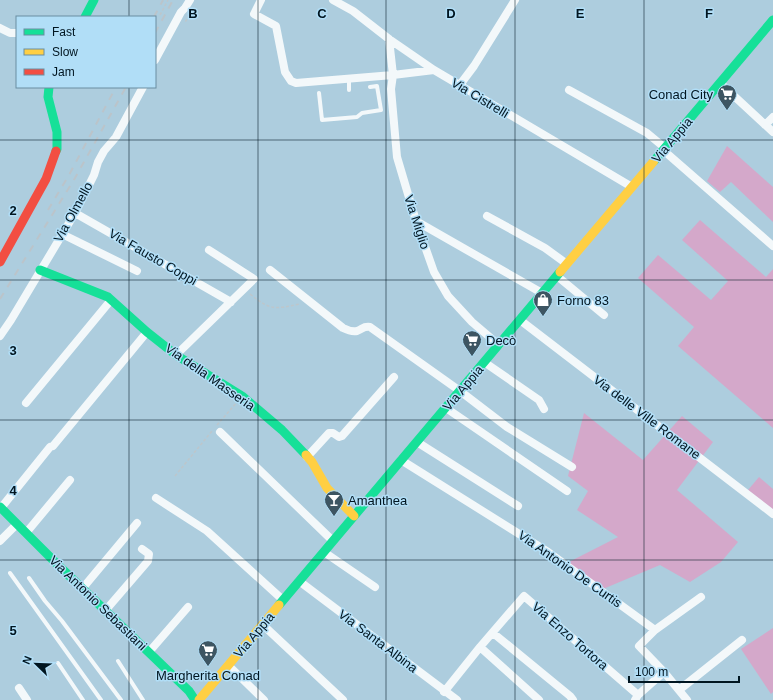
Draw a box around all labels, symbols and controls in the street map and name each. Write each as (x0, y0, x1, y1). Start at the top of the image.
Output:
text: B (188, 6, 198, 21)
text: C (317, 6, 327, 21)
text: D (446, 6, 456, 21)
text: E (576, 6, 585, 21)
text: F (705, 6, 713, 21)
legend (16, 16, 156, 88)
text: Fast (52, 25, 76, 39)
text: Slow (52, 45, 78, 59)
text: Jam (52, 65, 75, 79)
street label: Via Cistrelli (448, 75, 512, 121)
supermarket icon: Conad City (716, 83, 738, 111)
place label: Conad City (649, 87, 713, 102)
street label: Via Appia (649, 114, 696, 166)
street label: Via Olmello (50, 179, 96, 245)
street label: Via Miglio (401, 193, 433, 251)
text: 2 (9, 203, 17, 218)
street label: Via Fausto Coppi (106, 226, 200, 288)
shop icon: Forno 83 (532, 289, 554, 317)
place label: Forno 83 (557, 293, 609, 308)
supermarket icon: Decò (461, 329, 483, 357)
place label: Decò (486, 333, 516, 348)
street label: Via della Masseria (162, 340, 258, 414)
text: 3 (9, 343, 17, 358)
street label: Via Appia (440, 362, 487, 414)
street label: Via delle Ville Romane (590, 372, 704, 462)
text: 4 (9, 483, 17, 498)
bar icon: Amanthea (323, 489, 345, 517)
place label: Amanthea (348, 493, 408, 508)
street label: Via Antonio De Curtis (515, 527, 625, 611)
street label: Via Antonio Sebastiani (46, 552, 150, 654)
street label: Via Enzo Tortora (529, 599, 612, 674)
street label: Via Santa Albina (335, 606, 421, 676)
street label: Via Appia (231, 609, 278, 661)
text: 5 (9, 623, 17, 638)
supermarket icon: Margherita Conad (197, 639, 219, 667)
north arrow (16, 644, 56, 684)
text: N (20, 654, 34, 666)
scale bar (629, 658, 739, 684)
text: 100 m (635, 665, 668, 679)
place label: Margherita Conad (156, 668, 260, 683)

